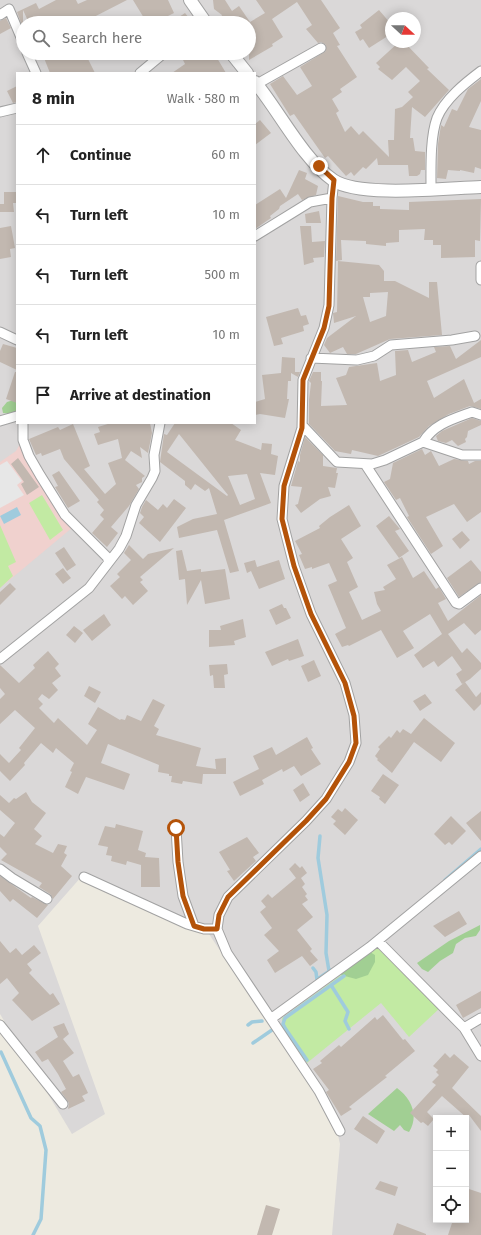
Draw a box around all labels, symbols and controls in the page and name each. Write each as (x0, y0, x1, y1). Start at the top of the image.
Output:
north arrow (385, 12, 421, 48)
search box (16, 16, 256, 60)
icon: search (30, 27, 52, 49)
text: Search here (62, 29, 142, 47)
text: 8 min (32, 88, 75, 109)
text: Walk · 580 m (167, 91, 240, 106)
icon: ahead (32, 144, 54, 166)
text: Continue (70, 146, 131, 164)
text: 60 m (211, 147, 240, 162)
route end (310, 157, 328, 175)
icon: left (32, 204, 54, 226)
text: Turn left (70, 206, 128, 224)
text: 10 m (213, 207, 240, 222)
icon: left (32, 264, 54, 286)
text: Turn left (70, 266, 128, 284)
text: 500 m (204, 267, 240, 282)
icon: left (32, 324, 54, 346)
text: Turn left (70, 326, 128, 344)
text: 10 m (213, 327, 240, 342)
icon: arrive (32, 384, 54, 406)
text: Arrive at destination (70, 386, 211, 404)
route start (167, 819, 185, 837)
map controls (433, 1115, 469, 1223)
button: + (433, 1115, 469, 1151)
button: − (433, 1151, 469, 1187)
button: locate (433, 1187, 469, 1223)

